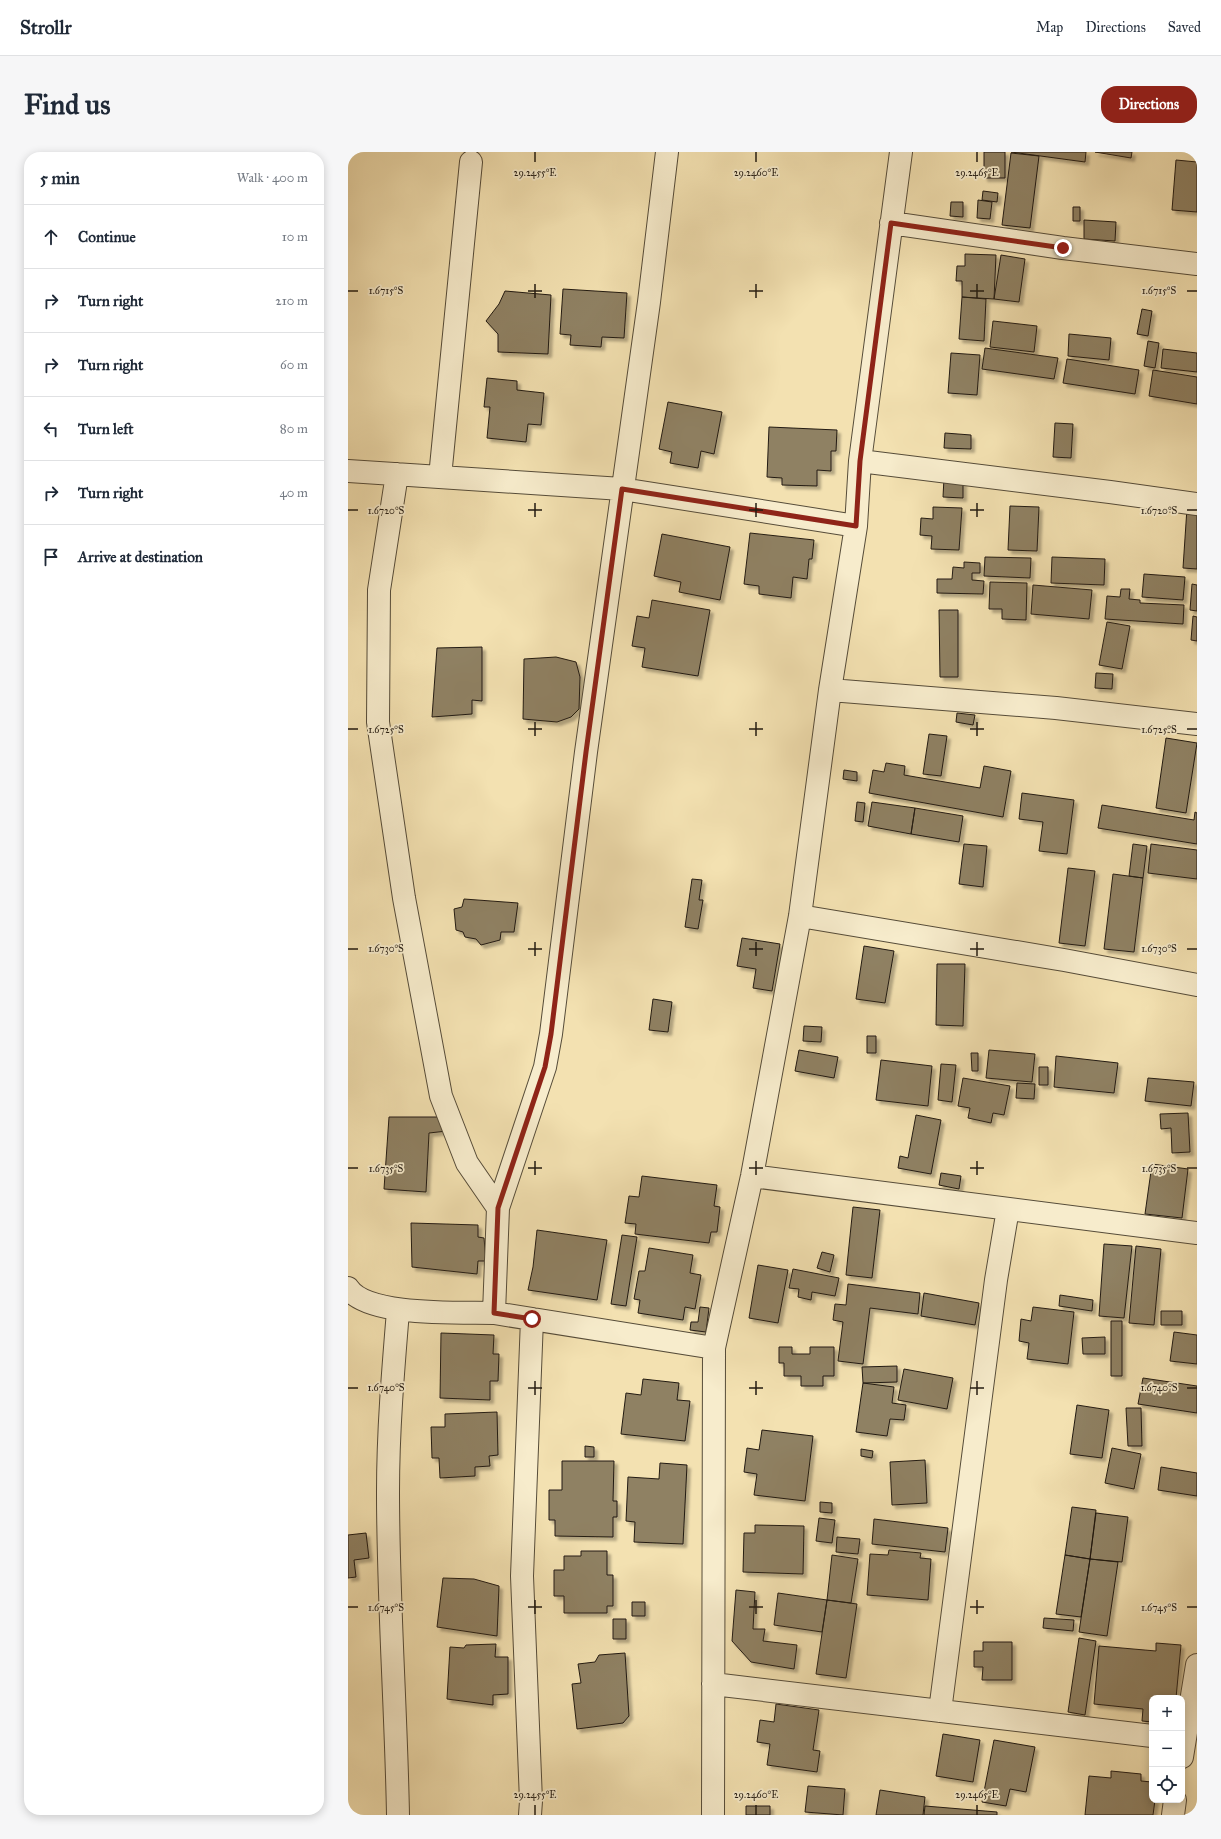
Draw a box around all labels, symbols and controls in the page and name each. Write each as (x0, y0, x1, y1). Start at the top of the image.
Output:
text: Strollr (20, 16, 72, 39)
text: Map (1036, 19, 1063, 36)
text: Directions (1085, 19, 1146, 36)
text: Saved (1168, 19, 1201, 36)
button: Directions (1101, 86, 1197, 123)
text: Find us (24, 87, 110, 122)
text: 29.2455°E (514, 167, 556, 179)
text: 29.2460°E (734, 167, 778, 179)
text: 29.2465°E (955, 167, 999, 179)
text: 5 min (40, 168, 80, 189)
text: Walk · 400 m (237, 170, 308, 186)
icon: ahead (40, 226, 62, 248)
text: Continue (78, 228, 136, 246)
text: 10 m (282, 229, 308, 245)
route end (1054, 239, 1072, 257)
text: 1.6715°S (369, 285, 403, 297)
text: 1.6715°S (1142, 285, 1176, 297)
icon: right (40, 290, 62, 312)
text: Turn right (78, 292, 143, 310)
text: 210 m (275, 293, 308, 309)
icon: right (40, 354, 62, 376)
text: Turn right (78, 356, 143, 374)
text: 60 m (280, 357, 308, 373)
icon: left (40, 418, 62, 440)
text: Turn left (78, 420, 134, 438)
text: 80 m (280, 421, 308, 437)
icon: right (40, 482, 62, 504)
text: Turn right (78, 484, 143, 502)
text: 40 m (279, 485, 308, 501)
text: 1.6720°S (368, 505, 405, 517)
text: 1.6720°S (1141, 505, 1178, 517)
icon: arrive (40, 546, 62, 568)
text: Arrive at destination (78, 548, 203, 566)
text: 1.6725°S (368, 724, 404, 736)
text: 1.6725°S (1141, 724, 1177, 736)
text: 1.6730°S (368, 943, 404, 955)
text: 1.6730°S (1141, 943, 1177, 955)
text: 1.6735°S (369, 1163, 404, 1175)
text: 1.6735°S (1142, 1163, 1177, 1175)
route start (523, 1310, 541, 1328)
text: 1.6740°S (367, 1382, 405, 1394)
text: 1.6740°S (1140, 1382, 1178, 1394)
text: 1.6745°S (368, 1602, 404, 1614)
text: 1.6745°S (1141, 1602, 1177, 1614)
map controls (1149, 1695, 1185, 1803)
button: + (1149, 1695, 1185, 1731)
button: − (1149, 1731, 1185, 1767)
button: locate (1149, 1767, 1185, 1803)
text: 29.2455°E (514, 1789, 556, 1801)
text: 29.2460°E (734, 1789, 778, 1801)
text: 29.2465°E (955, 1789, 999, 1801)

